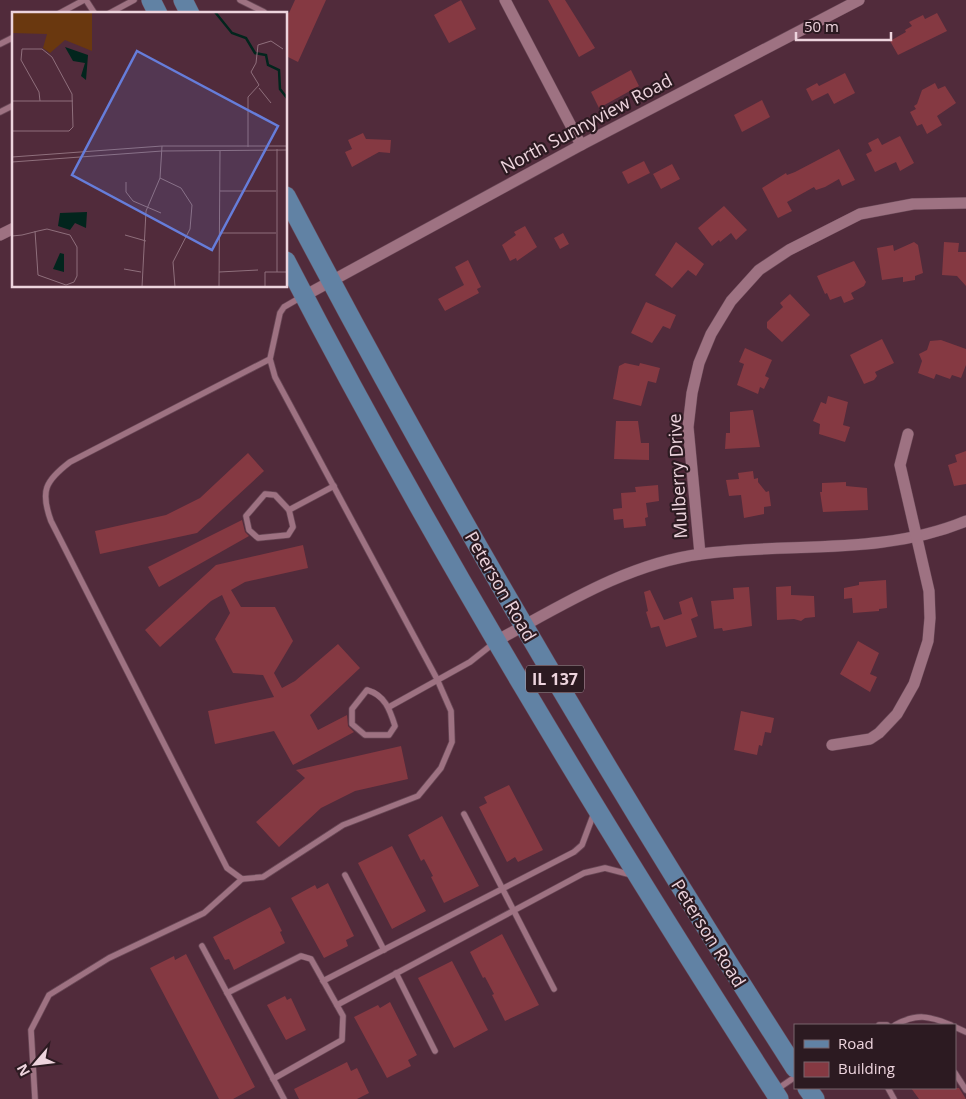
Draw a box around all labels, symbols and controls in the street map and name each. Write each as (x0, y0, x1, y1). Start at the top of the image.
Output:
scale bar (796, 10, 891, 42)
inset map (12, 12, 288, 288)
text: 50 m (804, 16, 839, 36)
street label: North Sunnyview Road (496, 68, 676, 178)
street label: Mulberry Drive (662, 413, 692, 539)
street label: Peterson Road (460, 527, 542, 645)
road number: IL 137 (526, 666, 584, 692)
street label: Peterson Road (666, 875, 752, 991)
legend (794, 1024, 956, 1089)
text: Road (838, 1033, 874, 1053)
north arrow (10, 1039, 60, 1089)
text: Building (838, 1058, 895, 1078)
text: N (12, 1061, 34, 1080)

